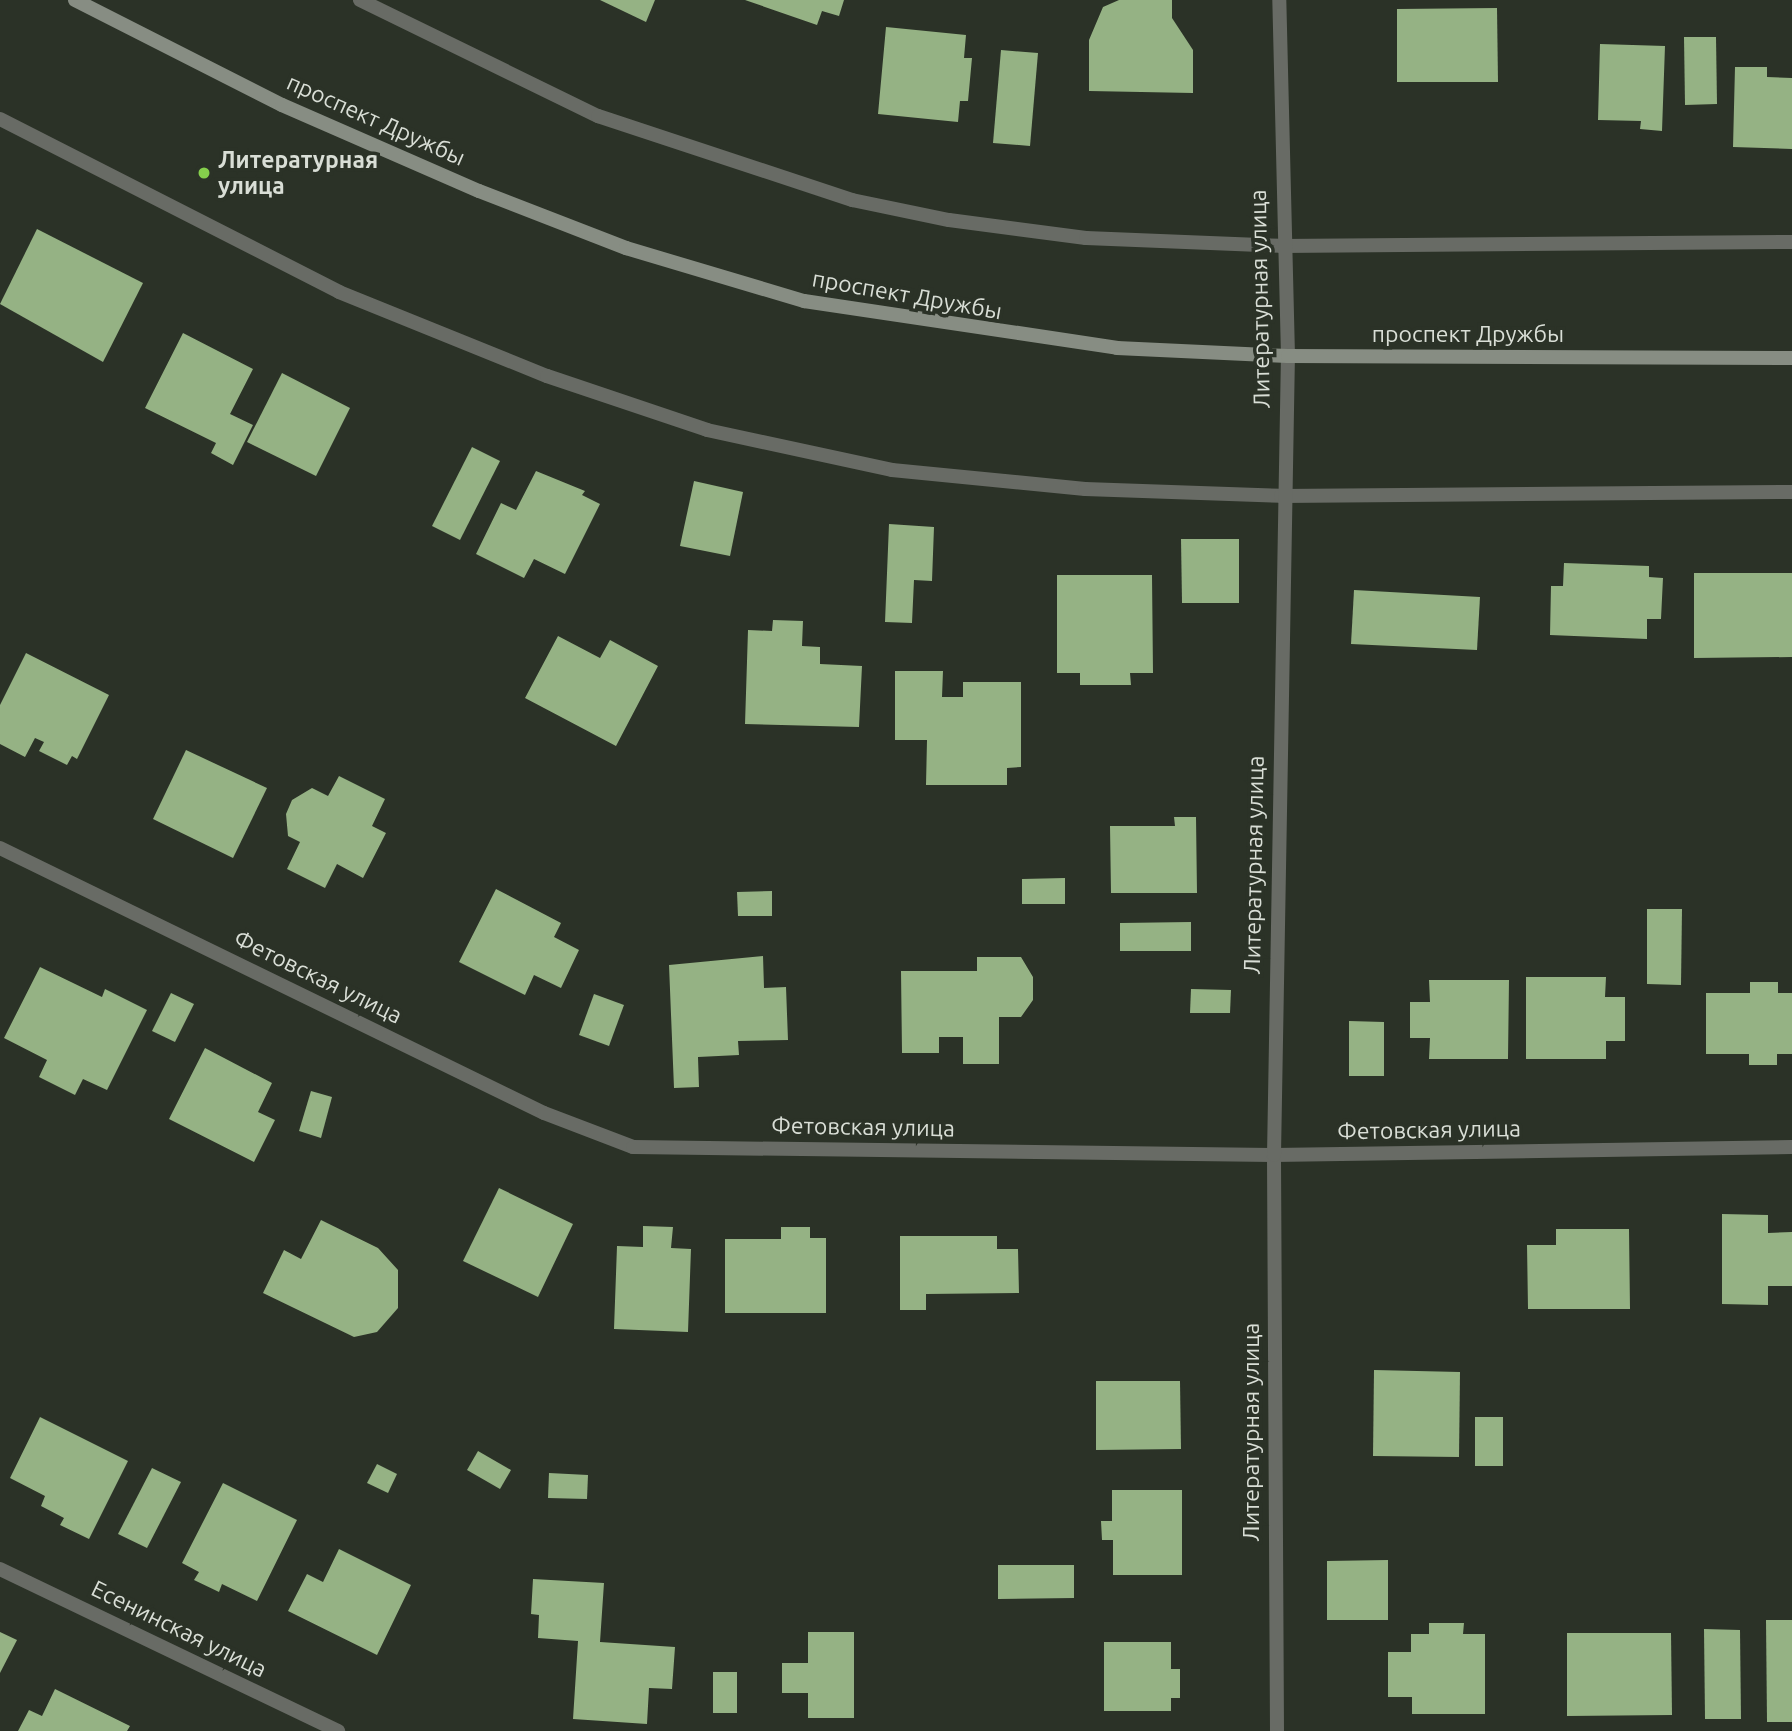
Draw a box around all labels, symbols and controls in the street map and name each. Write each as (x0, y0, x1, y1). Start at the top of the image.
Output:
street label: проспект Дружбы (283, 68, 469, 172)
place label: Литературная улица (218, 146, 378, 200)
marker: Литературная улица (196, 165, 212, 181)
street label: Литературная улица (1244, 189, 1276, 409)
street label: проспект Дружбы (810, 265, 1004, 325)
street label: проспект Дружбы (1372, 320, 1564, 348)
street label: Литературная улица (1238, 755, 1270, 975)
street label: Фетовская улица (229, 924, 407, 1030)
street label: Фетовская улица (771, 1112, 955, 1142)
street label: Фетовская улица (1337, 1115, 1521, 1145)
street label: Литературная улица (1237, 1323, 1265, 1541)
street label: Есенинская улица (87, 1575, 271, 1683)

